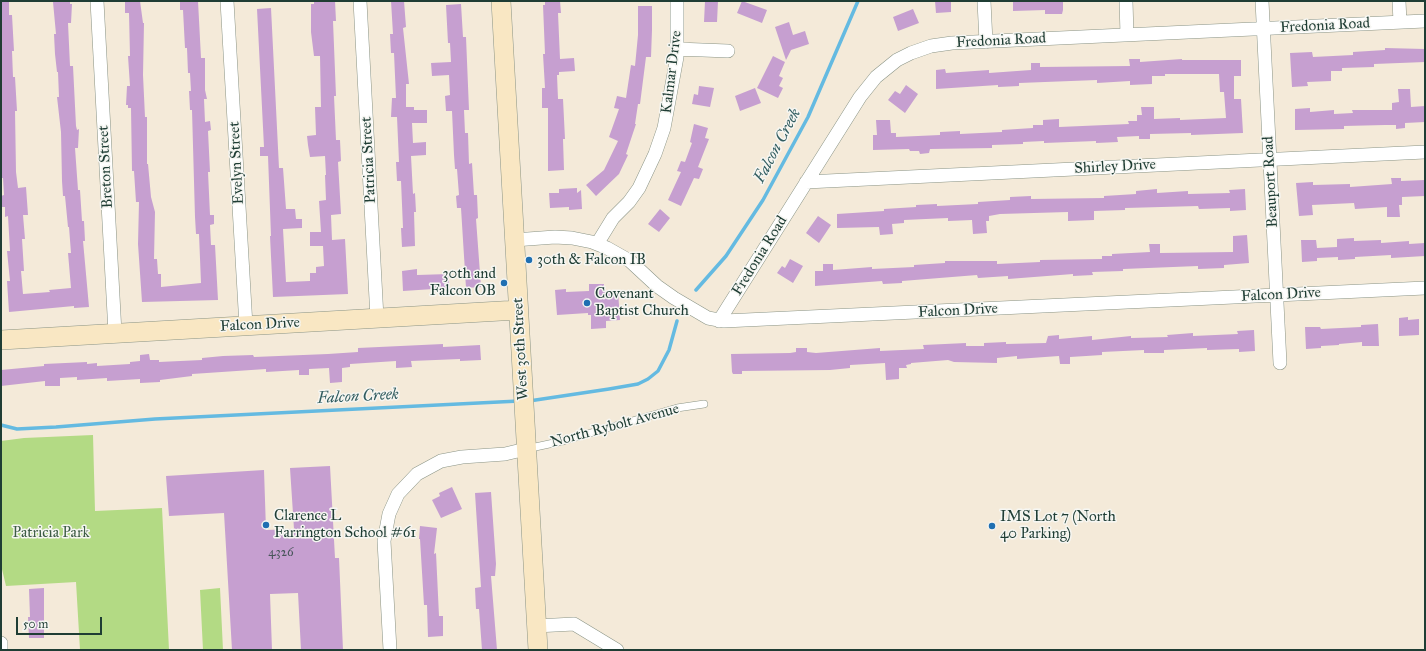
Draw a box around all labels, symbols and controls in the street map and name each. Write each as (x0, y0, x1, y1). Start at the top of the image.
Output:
street label: Fredonia Road (1279, 15, 1371, 37)
street label: Kalmar Drive (658, 29, 686, 115)
street label: Fredonia Road (955, 30, 1047, 52)
water label: Falcon Creek (750, 105, 806, 187)
street label: Patricia Street (358, 116, 380, 204)
street label: Evelyn Street (226, 121, 248, 205)
street label: Breton Street (95, 125, 117, 209)
street label: Beauport Road (1260, 136, 1282, 228)
street label: Shirley Drive (1074, 156, 1156, 178)
street label: Fredonia Road (728, 213, 792, 299)
place label: 30th & Falcon IB (537, 251, 646, 269)
marker: 30th & Falcon IB (524, 255, 534, 265)
place label: 30th and Falcon OB (430, 265, 496, 300)
marker: 30th and Falcon OB (499, 278, 509, 288)
street label: Falcon Drive (1241, 284, 1321, 306)
place label: Covenant Baptist Church (595, 285, 689, 320)
street label: West 30th Street (509, 297, 533, 401)
marker: Covenant Baptist Church (582, 298, 592, 308)
street label: Falcon Drive (918, 300, 998, 322)
street label: Falcon Drive (220, 314, 300, 336)
water label: Falcon Creek (317, 385, 399, 409)
street label: North Rybolt Avenue (549, 400, 681, 452)
place label: Clarence L Farrington School #61 (274, 507, 416, 542)
place label: IMS Lot 7 (North 40 Parking) (1000, 508, 1116, 543)
marker: Clarence L Farrington School #61 (261, 520, 271, 530)
marker: IMS Lot 7 (North 40 Parking) (987, 521, 997, 531)
park label: Patricia Park (13, 524, 89, 542)
house number: 4326 (268, 545, 294, 561)
scale bar (18, 609, 104, 635)
text: 50 m (23, 617, 48, 631)

